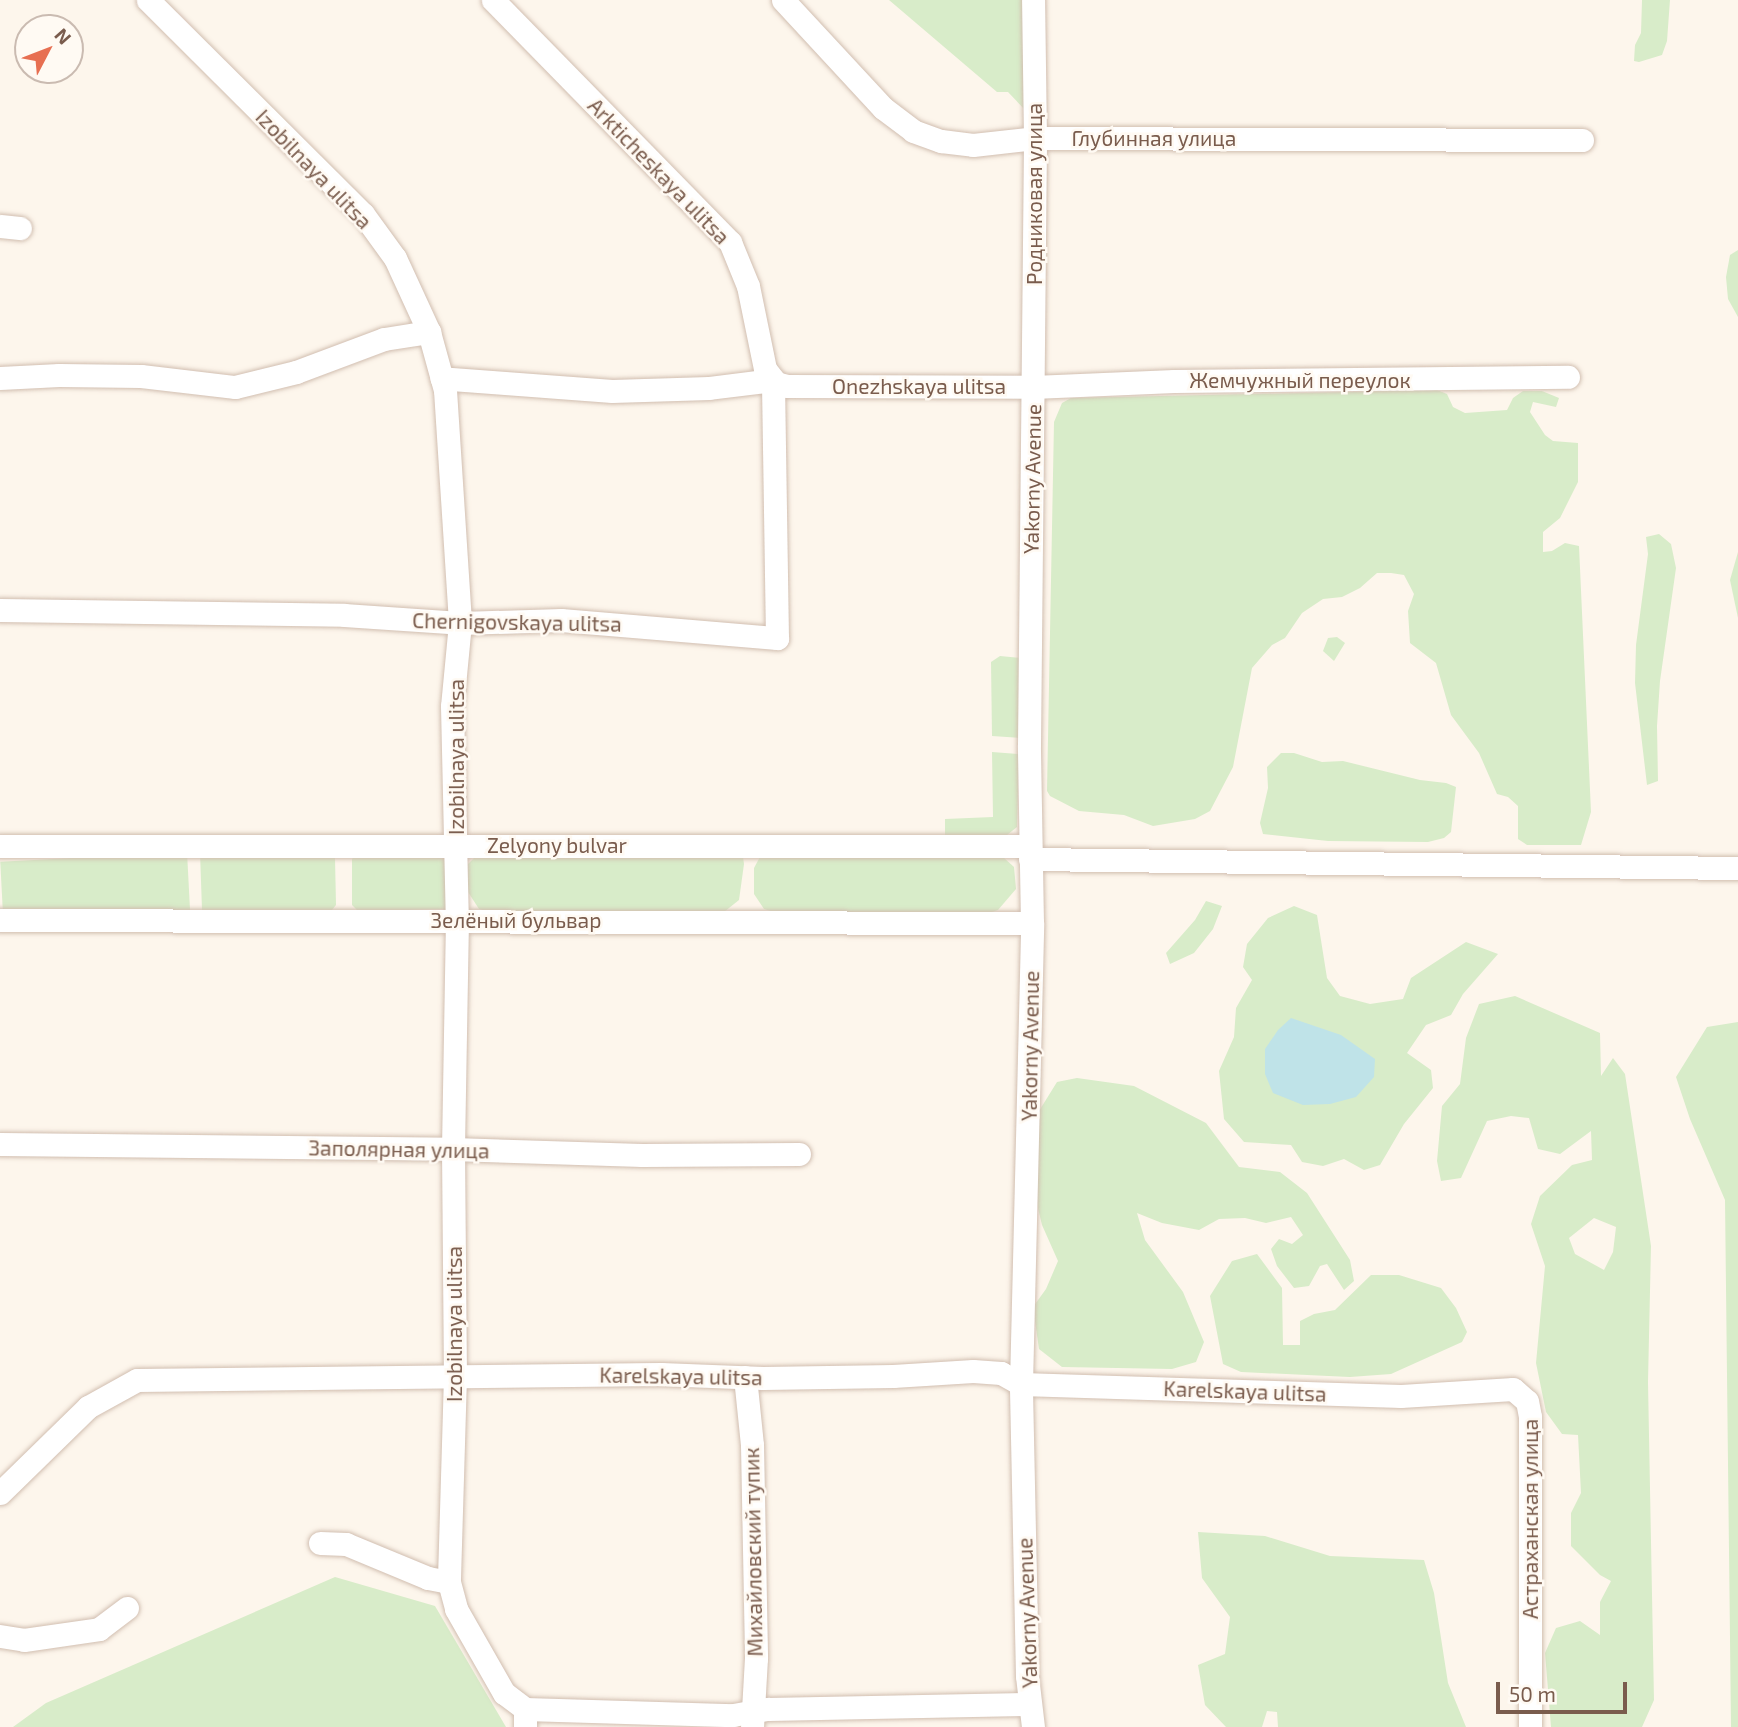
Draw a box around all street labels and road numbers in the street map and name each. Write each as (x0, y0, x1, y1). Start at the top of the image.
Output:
street label: Arkticheskaya ulitsa (583, 93, 735, 249)
street label: Родниковая улица (1021, 103, 1047, 285)
street label: Izobilnaya ulitsa (251, 104, 377, 234)
street label: Глубинная улица (1072, 125, 1236, 151)
street label: Жемчужный переулок (1189, 367, 1411, 393)
street label: Onezhskaya ulitsa (832, 373, 1006, 399)
street label: Yakorny Avenue (1018, 403, 1046, 555)
street label: Chernigovskaya ulitsa (412, 608, 622, 636)
street label: Izobilnaya ulitsa (443, 679, 469, 835)
street label: Zelyony bulvar (487, 832, 627, 858)
street label: Зелёный бульвар (431, 907, 601, 933)
street label: Yakorny Avenue (1016, 970, 1044, 1122)
street label: Заполярная улица (308, 1135, 490, 1163)
street label: Izobilnaya ulitsa (441, 1246, 467, 1402)
street label: Karelskaya ulitsa (599, 1362, 763, 1390)
street label: Karelskaya ulitsa (1163, 1376, 1327, 1406)
street label: Астраханская улица (1517, 1419, 1543, 1619)
street label: Михайловский тупик (739, 1447, 767, 1657)
street label: Yakorny Avenue (1012, 1537, 1042, 1689)

